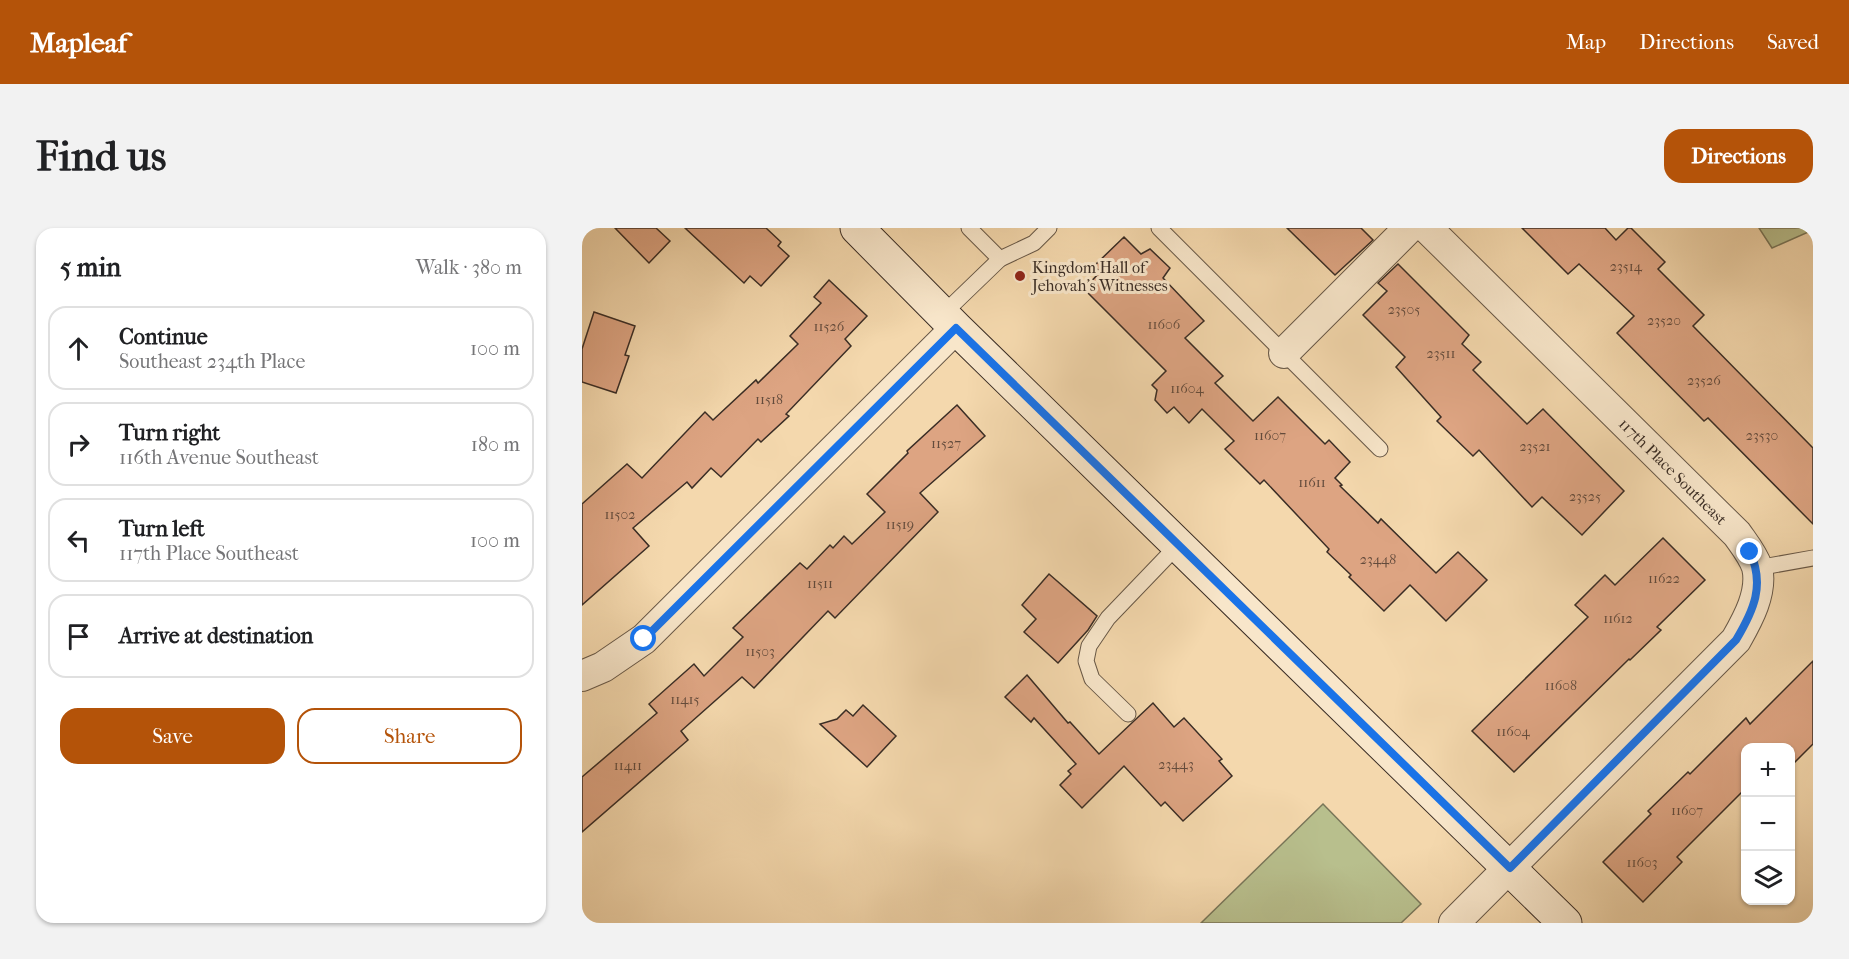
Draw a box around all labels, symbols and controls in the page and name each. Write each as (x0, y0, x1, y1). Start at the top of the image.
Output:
text: Mapleaf (30, 26, 127, 59)
text: Map (1566, 30, 1606, 54)
text: Directions (1639, 30, 1734, 54)
text: Saved (1767, 30, 1819, 54)
button: Directions (1664, 129, 1813, 183)
text: Find us (36, 132, 166, 181)
text: 5 min (60, 252, 121, 283)
text: Walk · 380 m (416, 256, 522, 279)
place label: Kingdom Hall of Jehovah's Witnesses (1030, 258, 1168, 295)
house number: 23514 (1610, 258, 1643, 275)
marker: Kingdom Hall of Jehovah's Witnesses (1013, 269, 1027, 283)
house number: 23505 (1388, 301, 1420, 318)
house number: 23520 (1647, 312, 1681, 329)
house number: 11606 (1148, 316, 1181, 333)
house number: 11526 (814, 318, 845, 335)
text: Continue (119, 324, 208, 350)
icon: ahead (62, 332, 95, 365)
text: 100 m (470, 337, 520, 360)
house number: 23511 (1427, 345, 1455, 362)
text: Southeast 234th Place (119, 350, 305, 373)
house number: 23526 (1687, 372, 1721, 389)
house number: 11604 (1170, 380, 1204, 397)
house number: 11518 (755, 391, 783, 408)
street label: 117th Place Southeast (1615, 414, 1731, 529)
text: Turn right (119, 420, 220, 446)
house number: 11607 (1254, 427, 1286, 444)
house number: 23530 (1746, 427, 1778, 444)
icon: right (62, 428, 95, 461)
text: 180 m (471, 433, 520, 456)
house number: 11527 (931, 435, 961, 452)
house number: 23521 (1519, 438, 1551, 455)
text: 116th Avenue Southeast (119, 446, 319, 469)
house number: 11611 (1298, 474, 1326, 491)
house number: 23525 (1569, 488, 1601, 505)
house number: 11502 (605, 506, 635, 523)
text: Turn left (119, 516, 205, 542)
house number: 11519 (886, 516, 914, 533)
icon: left (62, 524, 95, 557)
text: 100 m (470, 529, 520, 552)
route end (1736, 538, 1762, 564)
text: 117th Place Southeast (119, 542, 299, 565)
house number: 23448 (1360, 551, 1396, 568)
house number: 11622 (1648, 570, 1680, 587)
house number: 11511 (807, 575, 833, 592)
house number: 11612 (1603, 610, 1633, 627)
icon: arrive (62, 620, 95, 653)
text: Arrive at destination (119, 623, 313, 649)
route start (630, 625, 656, 651)
house number: 11503 (745, 643, 775, 660)
house number: 11608 (1545, 677, 1577, 694)
house number: 11415 (670, 691, 700, 708)
button: Save (60, 708, 285, 764)
button: Share (297, 708, 522, 764)
house number: 11604 (1496, 723, 1530, 740)
map controls (1741, 743, 1795, 905)
button: + (1741, 743, 1795, 797)
house number: 23443 (1158, 756, 1194, 773)
house number: 11411 (614, 757, 642, 774)
button: − (1741, 797, 1795, 851)
house number: 11607 (1671, 802, 1703, 819)
button: layers (1741, 851, 1795, 905)
house number: 11603 (1627, 854, 1657, 871)

